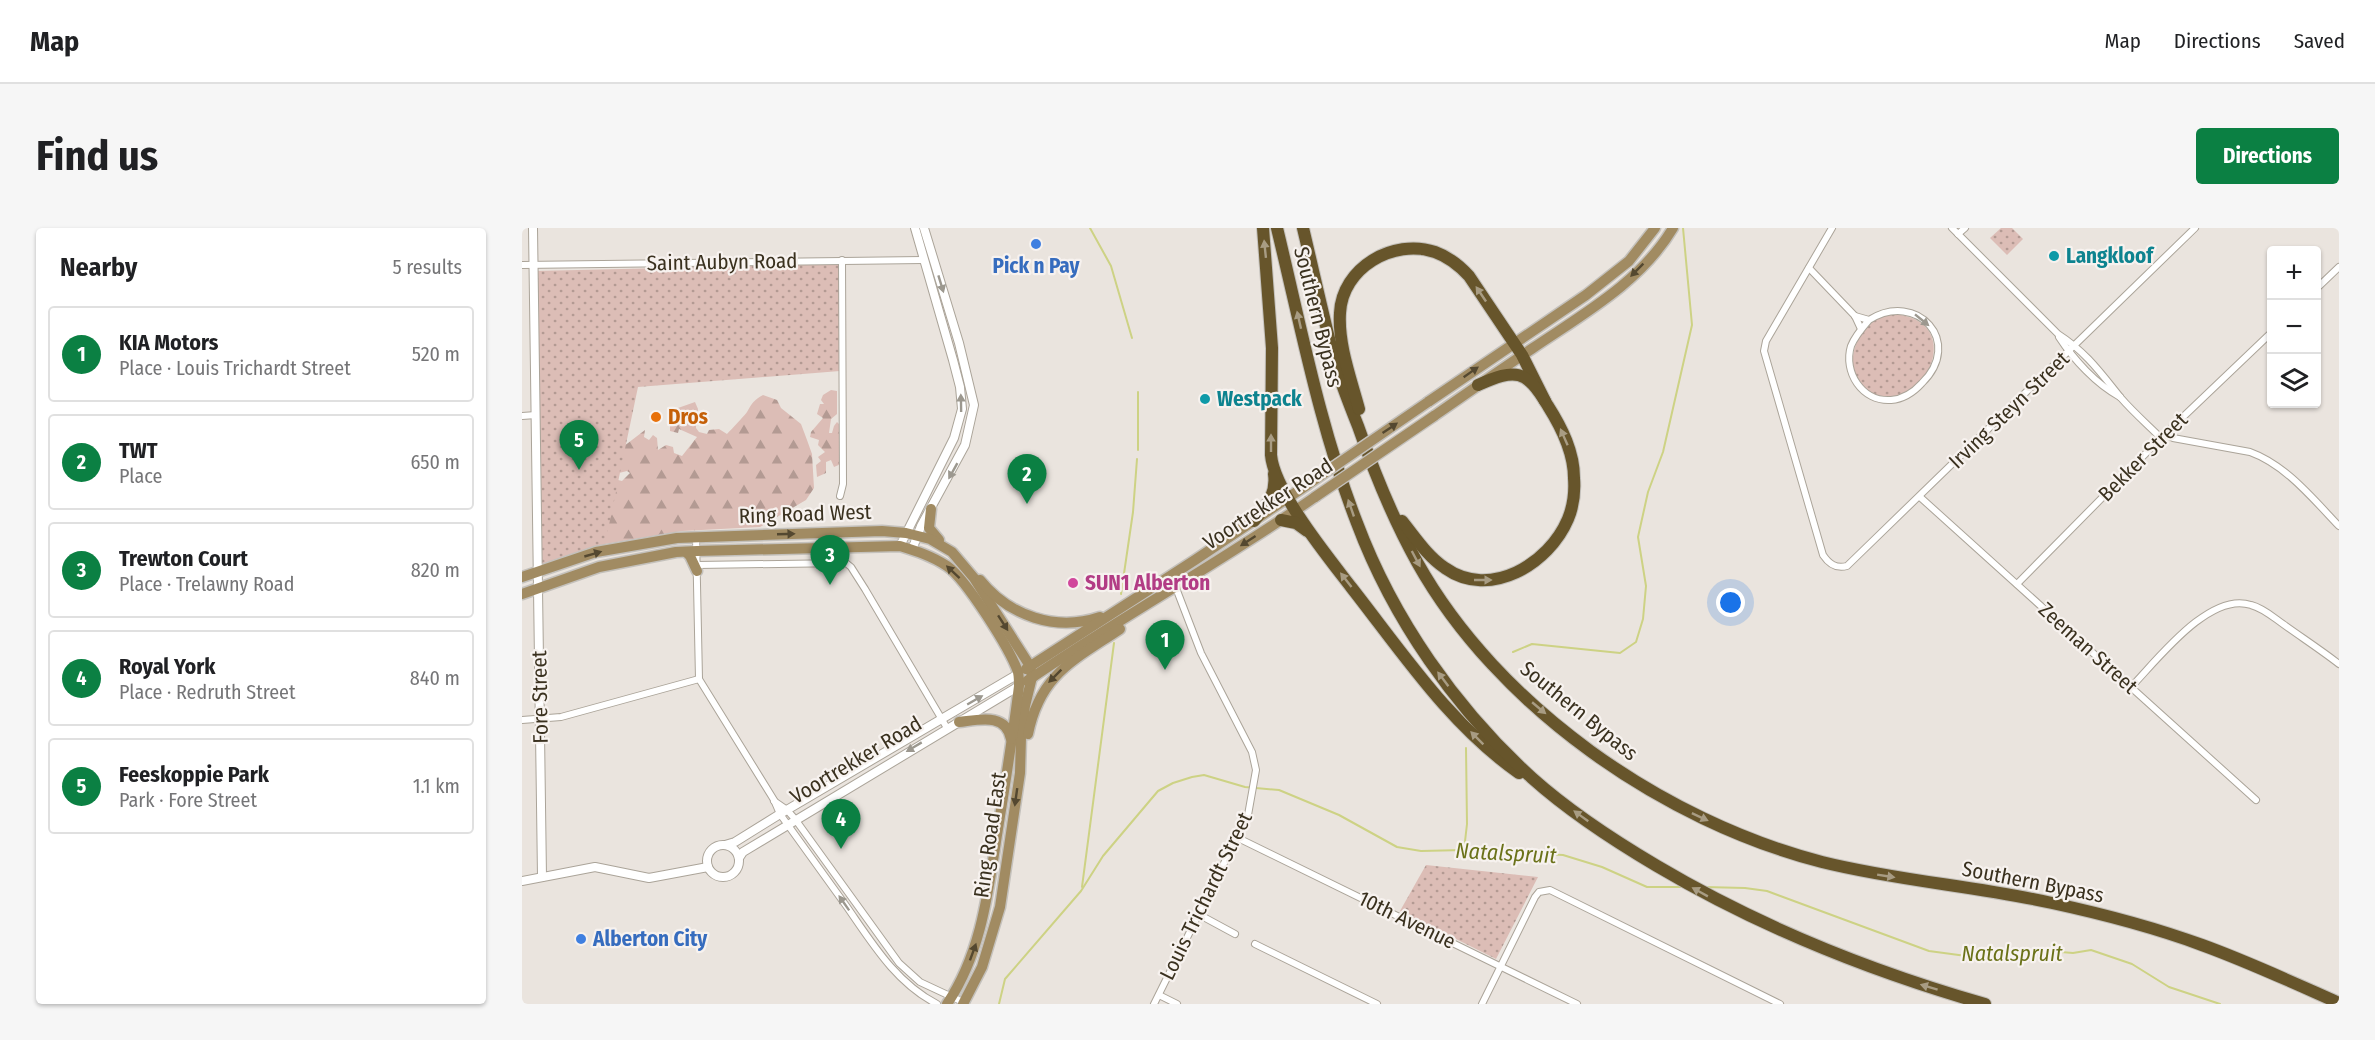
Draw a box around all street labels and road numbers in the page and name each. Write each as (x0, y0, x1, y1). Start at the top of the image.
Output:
street label: Southern Bypass (1288, 244, 1348, 390)
street label: Saint Aubyn Road (646, 248, 798, 276)
street label: Irving Steyn Street (1943, 346, 2075, 474)
street label: Bekker Street (2093, 407, 2193, 507)
street label: Voortrekker Road (1198, 452, 1338, 556)
street label: Ring Road West (738, 499, 872, 529)
street label: Zeeman Street (2033, 597, 2143, 699)
street label: Fore Street (526, 650, 554, 744)
street label: Southern Bypass (1515, 656, 1643, 766)
street label: Voortrekker Road (785, 710, 927, 810)
street label: Ring Road East (968, 770, 1012, 900)
street label: Louis Trichardt Street (1154, 808, 1258, 984)
street label: Southern Bypass (1960, 856, 2106, 908)
street label: 10th Avenue (1354, 885, 1460, 955)

